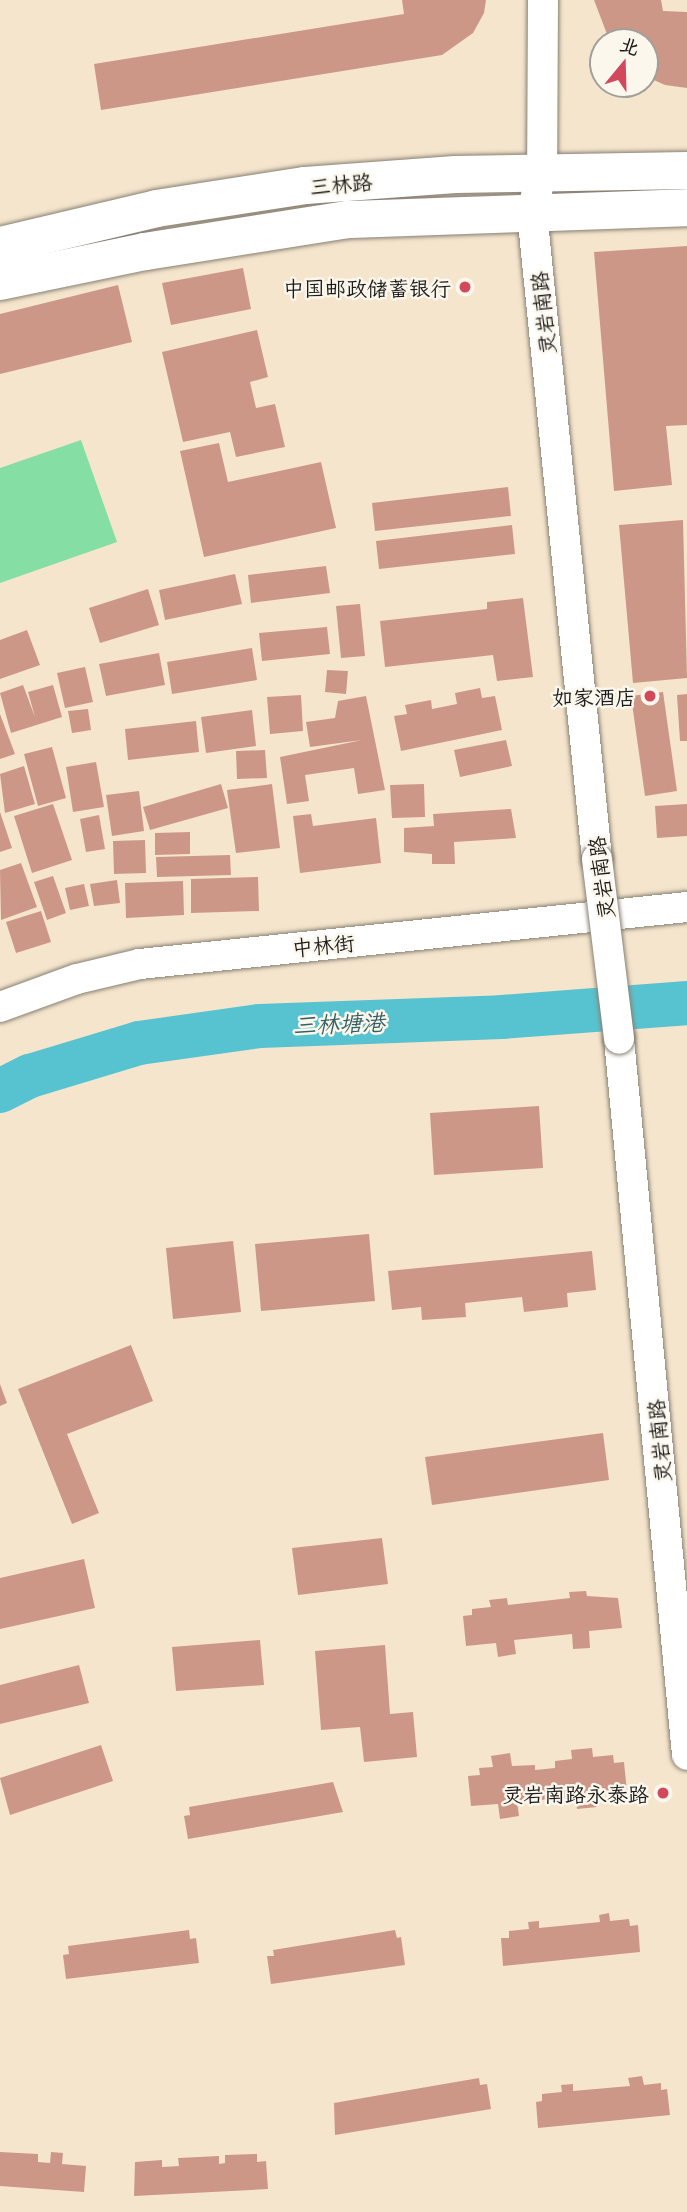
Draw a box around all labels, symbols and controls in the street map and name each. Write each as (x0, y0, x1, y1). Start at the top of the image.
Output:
north arrow (589, 28, 659, 98)
text: 北 (617, 29, 644, 61)
street label: 三林路 (309, 168, 373, 198)
street label: 灵岩南路 (525, 270, 559, 356)
place label: 中国邮政储蓄银行 (283, 274, 451, 300)
marker: 中国邮政储蓄银行 (457, 279, 473, 295)
place label: 如家酒店 (552, 683, 636, 709)
marker: 如家酒店 (642, 688, 658, 704)
street label: 灵岩南路 (582, 835, 618, 921)
street label: 中林街 (291, 929, 355, 959)
water label: 三林塘港 (293, 1008, 385, 1038)
street label: 灵岩南路 (642, 1398, 674, 1484)
place label: 灵岩南路永泰路 (502, 1780, 649, 1806)
marker: 灵岩南路永泰路 (655, 1785, 671, 1801)

